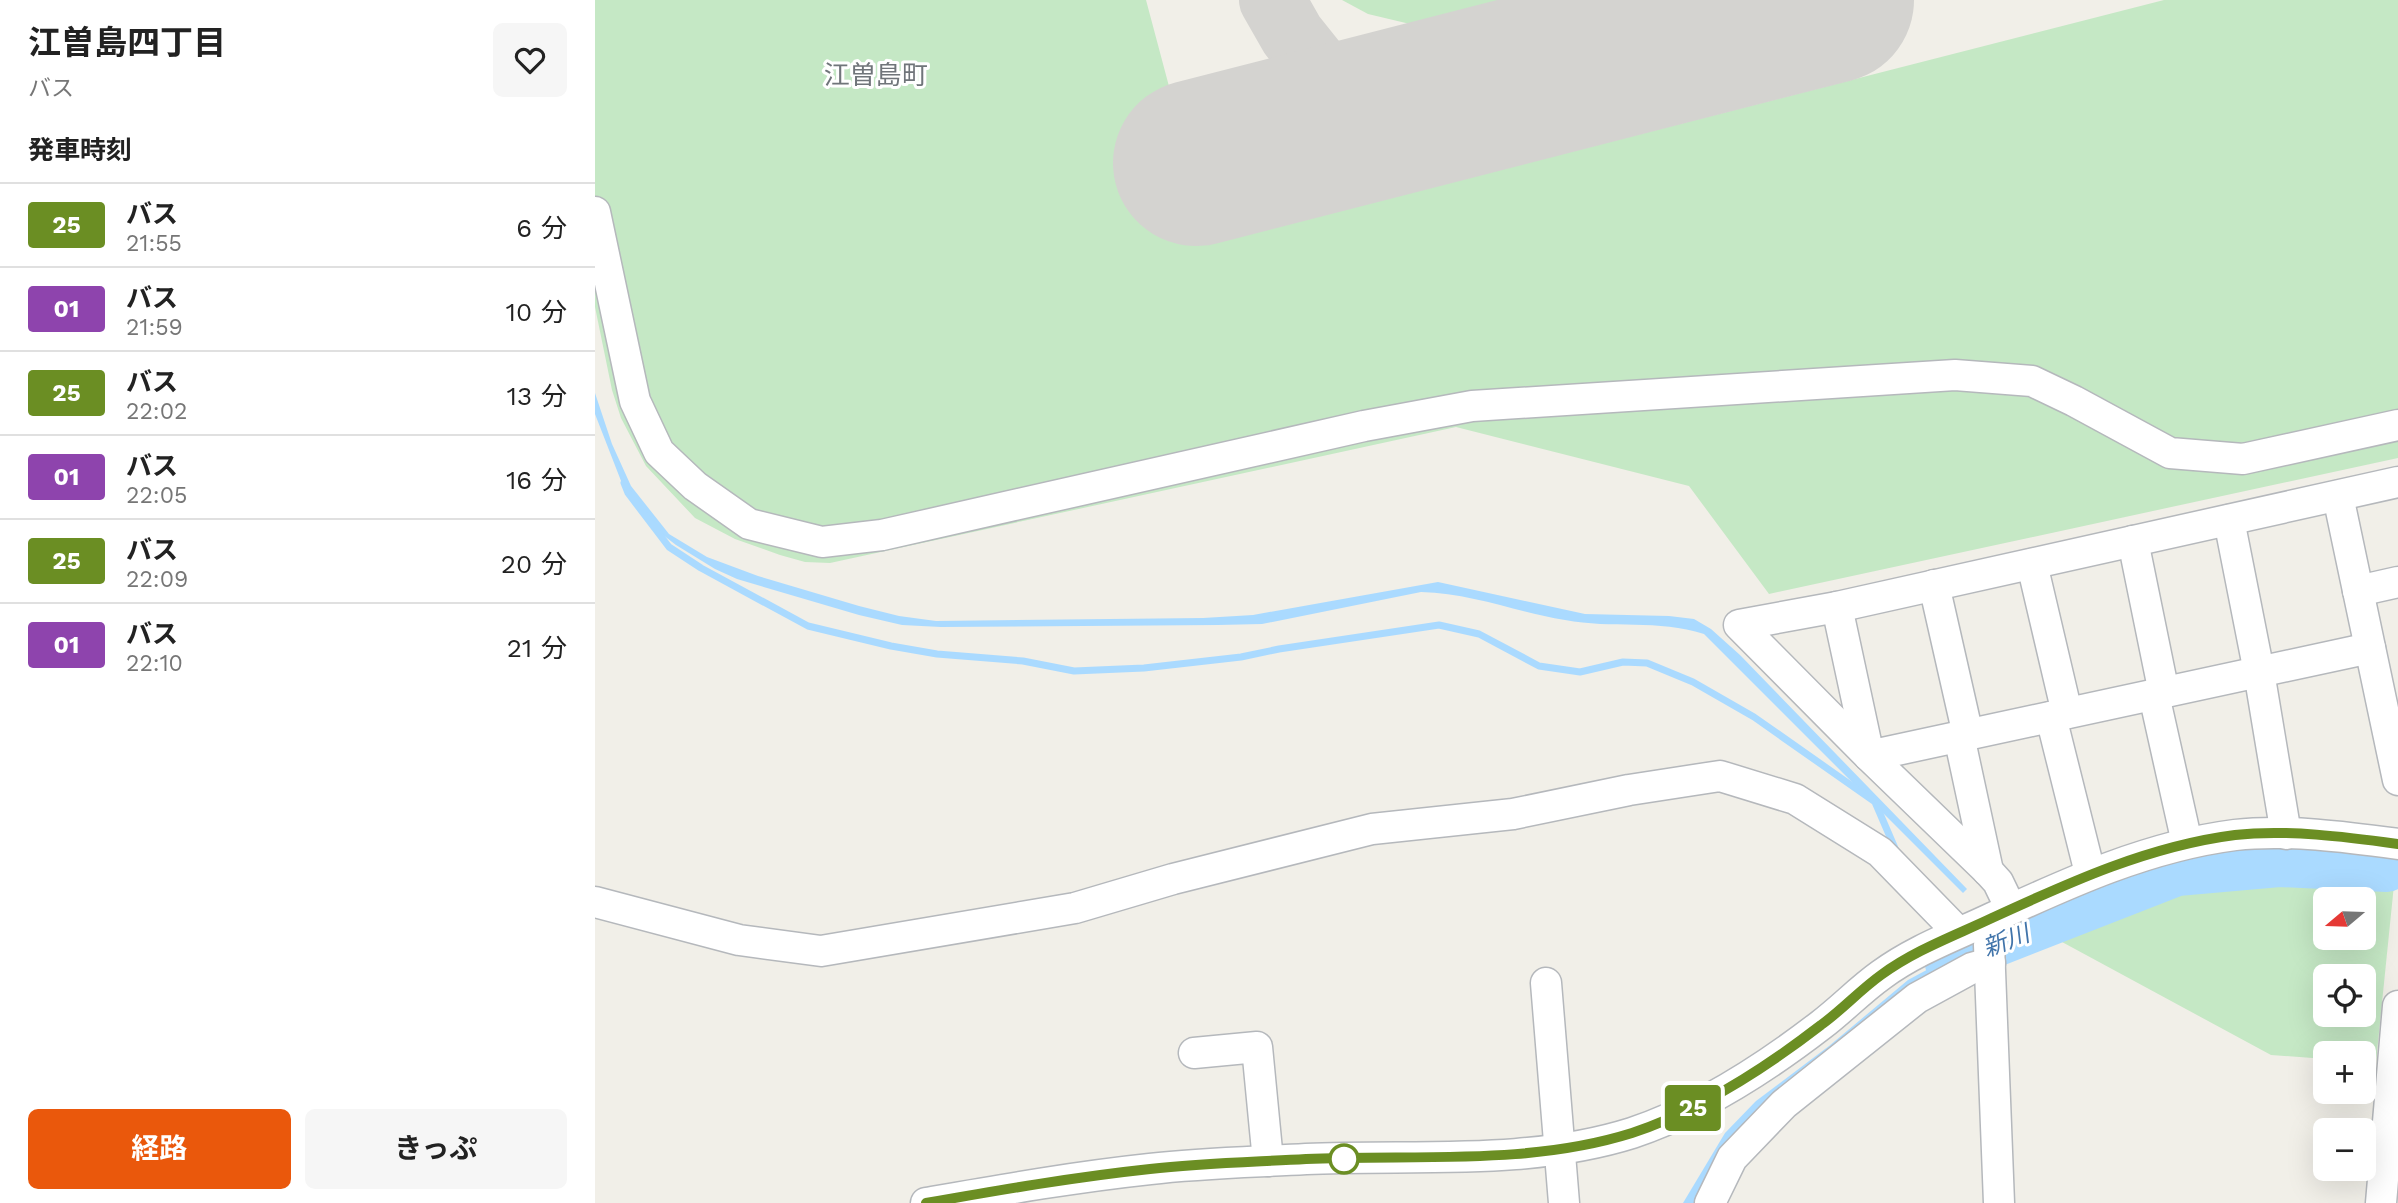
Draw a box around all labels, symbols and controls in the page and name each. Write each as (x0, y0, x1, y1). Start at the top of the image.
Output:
text: 江曽島四丁目 (28, 23, 226, 62)
button: heart (493, 23, 567, 97)
district label: 江曽島町 (824, 60, 928, 90)
text: バス (28, 75, 74, 102)
text: 発車時刻 (28, 135, 132, 165)
text: バス (126, 199, 178, 229)
text: 25 (52, 211, 81, 239)
text: 6 分 (516, 213, 567, 243)
text: 21:55 (126, 230, 182, 257)
text: バス (126, 283, 178, 313)
text: 01 (54, 295, 79, 323)
text: 10 分 (506, 297, 567, 327)
text: 21:59 (126, 314, 183, 341)
text: バス (126, 367, 178, 397)
text: 25 (52, 379, 81, 407)
text: 13 分 (507, 381, 567, 411)
text: 22:02 (126, 398, 187, 425)
text: バス (126, 451, 178, 481)
text: 01 (54, 463, 79, 491)
text: 16 分 (506, 465, 567, 495)
text: 22:05 (126, 482, 187, 509)
text: バス (126, 535, 178, 565)
text: 25 (52, 547, 81, 575)
text: 20 分 (501, 549, 567, 579)
text: 22:09 (126, 566, 188, 593)
text: バス (126, 619, 178, 649)
text: 01 (54, 631, 79, 659)
text: 21 分 (507, 633, 567, 663)
text: 22:10 (126, 650, 183, 677)
north arrow (2313, 887, 2377, 950)
map controls (2313, 887, 2376, 1181)
water label: 新川 (1979, 918, 2036, 963)
button: locate (2313, 964, 2376, 1027)
button: + (2313, 1041, 2376, 1104)
line badge: 25 (1661, 1085, 1725, 1131)
text: 25 (1679, 1094, 1707, 1122)
button: 経路 (28, 1109, 291, 1189)
button: きっぷ (305, 1109, 567, 1189)
button: − (2313, 1118, 2376, 1181)
unlabelled marker (1329, 1144, 1359, 1174)

